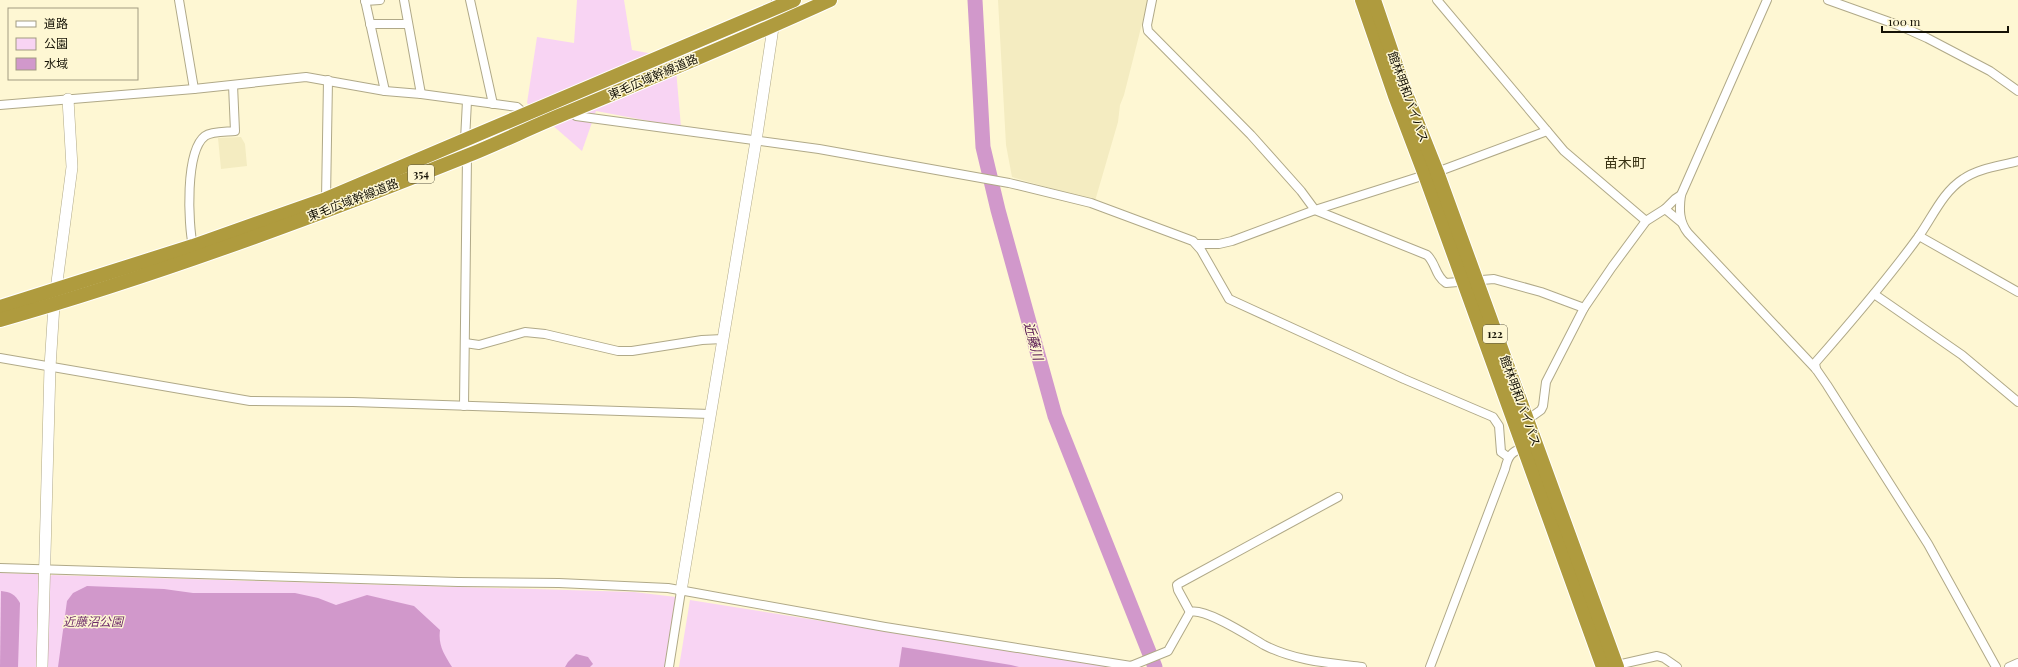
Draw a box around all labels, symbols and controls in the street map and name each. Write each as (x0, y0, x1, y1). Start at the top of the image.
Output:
legend (8, 8, 138, 80)
scale bar (1882, 8, 2008, 34)
text: 100 m (1888, 13, 1921, 29)
text: 道路 (44, 15, 68, 31)
text: 公園 (44, 35, 68, 51)
street label: 館林明和バイパス (1385, 49, 1433, 144)
street label: 東毛広域幹線道路 (605, 50, 700, 102)
text: 水域 (44, 55, 68, 71)
district label: 苗木町 (1604, 153, 1646, 172)
road number: 354 (408, 165, 434, 183)
street label: 東毛広域幹線道路 (305, 174, 400, 224)
water label: 近藤川 (1021, 320, 1048, 364)
road number: 122 (1483, 325, 1507, 343)
street label: 館林明和バイパス (1497, 353, 1545, 448)
park label: 近藤沼公園 (63, 613, 125, 629)

